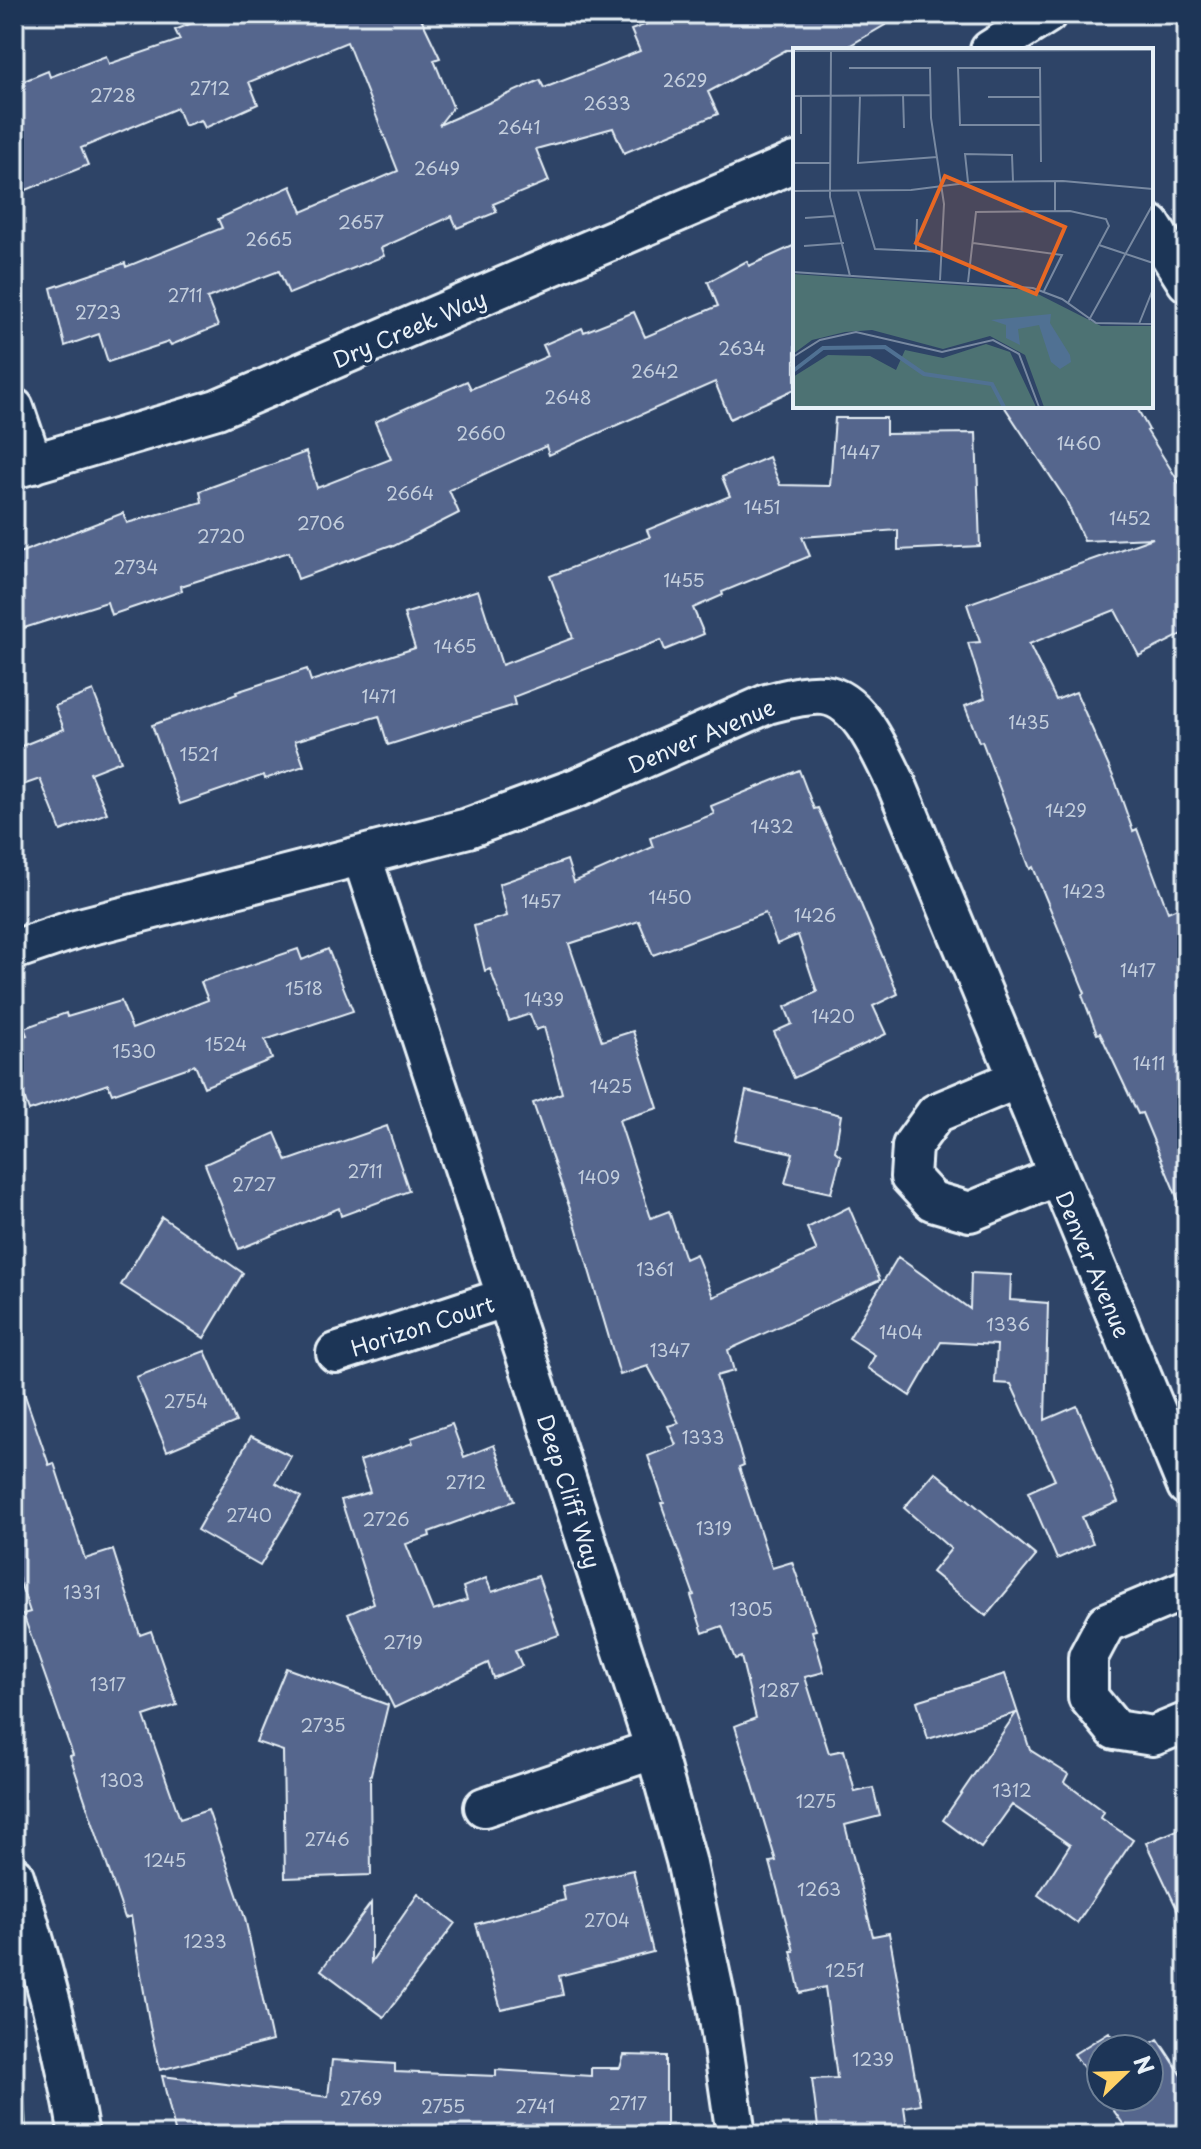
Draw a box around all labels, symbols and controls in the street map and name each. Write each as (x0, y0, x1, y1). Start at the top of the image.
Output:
inset map (793, 48, 1153, 408)
house number: 2629 (663, 66, 707, 93)
house number: 2712 (190, 74, 230, 101)
house number: 2728 (90, 81, 136, 108)
house number: 2633 (583, 89, 631, 116)
house number: 2641 (498, 113, 540, 140)
house number: 2649 (414, 154, 460, 181)
house number: 2657 (338, 208, 384, 235)
house number: 2665 (246, 225, 292, 252)
house number: 2711 (167, 281, 203, 308)
street label: Dry Creek Way (327, 281, 491, 375)
house number: 2723 (75, 298, 121, 325)
house number: 2634 (718, 334, 766, 361)
house number: 2642 (631, 357, 679, 384)
house number: 2648 (544, 383, 592, 410)
house number: 2660 (456, 419, 506, 446)
house number: 1460 (1057, 429, 1101, 456)
house number: 1447 (840, 438, 880, 465)
house number: 2664 (386, 479, 434, 506)
house number: 1451 (744, 493, 780, 520)
house number: 1452 (1109, 504, 1151, 531)
house number: 2706 (297, 509, 345, 536)
house number: 2720 (197, 522, 245, 549)
house number: 2734 (113, 553, 159, 580)
house number: 1455 (663, 566, 705, 593)
house number: 1465 (433, 632, 477, 659)
house number: 1471 (362, 682, 396, 709)
street label: Denver Avenue (622, 689, 780, 781)
house number: 1435 (1008, 708, 1050, 735)
house number: 1521 (179, 740, 219, 767)
house number: 1429 (1045, 796, 1087, 823)
house number: 1432 (750, 812, 794, 839)
house number: 1423 (1063, 877, 1105, 904)
house number: 1450 (648, 883, 692, 910)
house number: 1457 (521, 887, 561, 914)
house number: 1426 (794, 901, 836, 928)
house number: 1417 (1120, 956, 1156, 983)
house number: 1518 (285, 974, 323, 1001)
house number: 1439 (524, 985, 564, 1012)
house number: 1420 (811, 1002, 855, 1029)
house number: 1524 (205, 1030, 247, 1057)
house number: 1530 (112, 1037, 156, 1064)
house number: 1411 (1133, 1049, 1165, 1076)
house number: 1425 (590, 1072, 632, 1099)
house number: 2711 (347, 1157, 383, 1184)
house number: 1409 (578, 1163, 620, 1190)
house number: 2727 (232, 1170, 276, 1197)
street label: Denver Avenue (1048, 1185, 1140, 1343)
house number: 1361 (636, 1255, 674, 1282)
street label: Horizon Court (346, 1286, 498, 1364)
house number: 1336 (986, 1310, 1030, 1337)
house number: 1404 (879, 1318, 923, 1345)
house number: 1347 (650, 1336, 690, 1363)
house number: 2754 (164, 1387, 208, 1414)
street label: Deep Cliff Way (530, 1410, 610, 1572)
house number: 1333 (682, 1423, 724, 1450)
house number: 2712 (446, 1468, 486, 1495)
house number: 2740 (226, 1501, 272, 1528)
house number: 2726 (363, 1505, 409, 1532)
house number: 1319 (696, 1514, 732, 1541)
house number: 1331 (63, 1578, 101, 1605)
house number: 1305 (729, 1595, 773, 1622)
house number: 2719 (383, 1628, 423, 1655)
house number: 1317 (90, 1670, 126, 1697)
house number: 1287 (758, 1676, 800, 1703)
house number: 2735 (300, 1711, 346, 1738)
house number: 1303 (100, 1766, 144, 1793)
house number: 1312 (992, 1776, 1032, 1803)
house number: 1275 (796, 1787, 836, 1814)
house number: 2746 (304, 1825, 350, 1852)
house number: 1245 (144, 1846, 186, 1873)
house number: 1263 (797, 1875, 841, 1902)
house number: 2704 (584, 1906, 630, 1933)
house number: 1233 (183, 1927, 227, 1954)
house number: 1251 (825, 1956, 865, 1983)
north arrow (1085, 2033, 1165, 2113)
house number: 1239 (852, 2045, 894, 2072)
text: N (1126, 2050, 1163, 2079)
house number: 2769 (340, 2084, 382, 2111)
house number: 2717 (609, 2089, 647, 2116)
house number: 2755 (421, 2092, 465, 2119)
house number: 2741 (515, 2092, 555, 2119)

